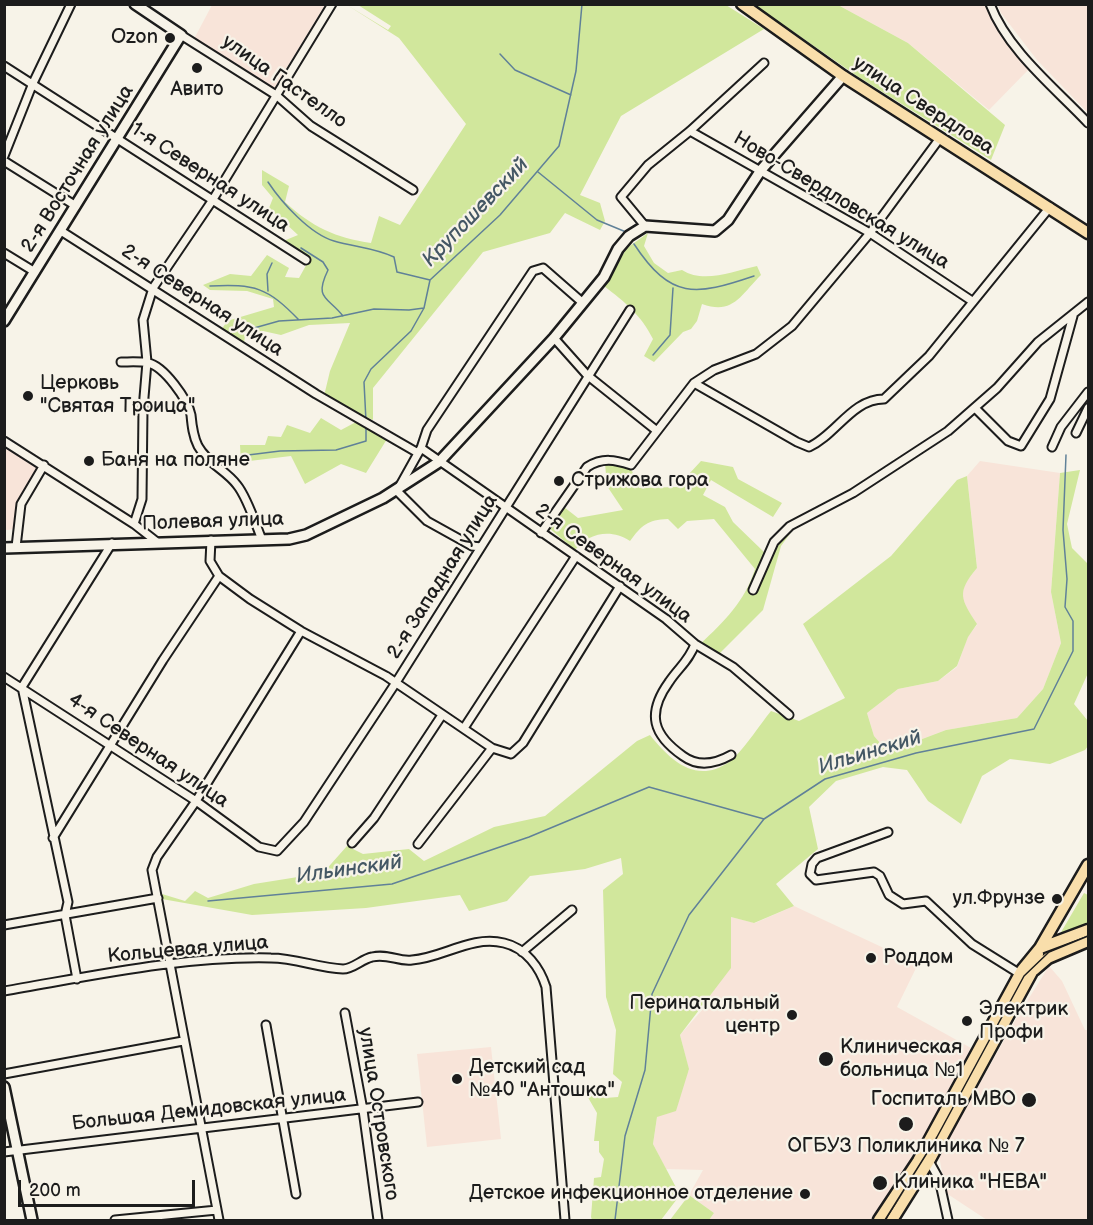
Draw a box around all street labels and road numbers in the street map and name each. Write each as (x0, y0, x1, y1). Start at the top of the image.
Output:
street label: улица Гастелло (217, 30, 351, 134)
street label: улица Свердлова (848, 52, 998, 160)
street label: 2-я Восточная улица (17, 81, 139, 257)
street label: 1-я Северная улица (126, 118, 294, 238)
street label: Ново-Свердловская улица (729, 127, 953, 275)
street label: 2-я Северная улица (117, 240, 287, 362)
street label: 2-я Западная улица (383, 490, 503, 664)
street label: 2-я Северная улица (530, 499, 696, 629)
street label: Полевая улица (142, 508, 284, 536)
street label: 4-я Северная улица (63, 688, 233, 814)
street label: Кольцевая улица (107, 931, 269, 969)
street label: улица Островского (352, 1026, 404, 1202)
street label: Большая Демидовская улица (71, 1084, 347, 1136)

